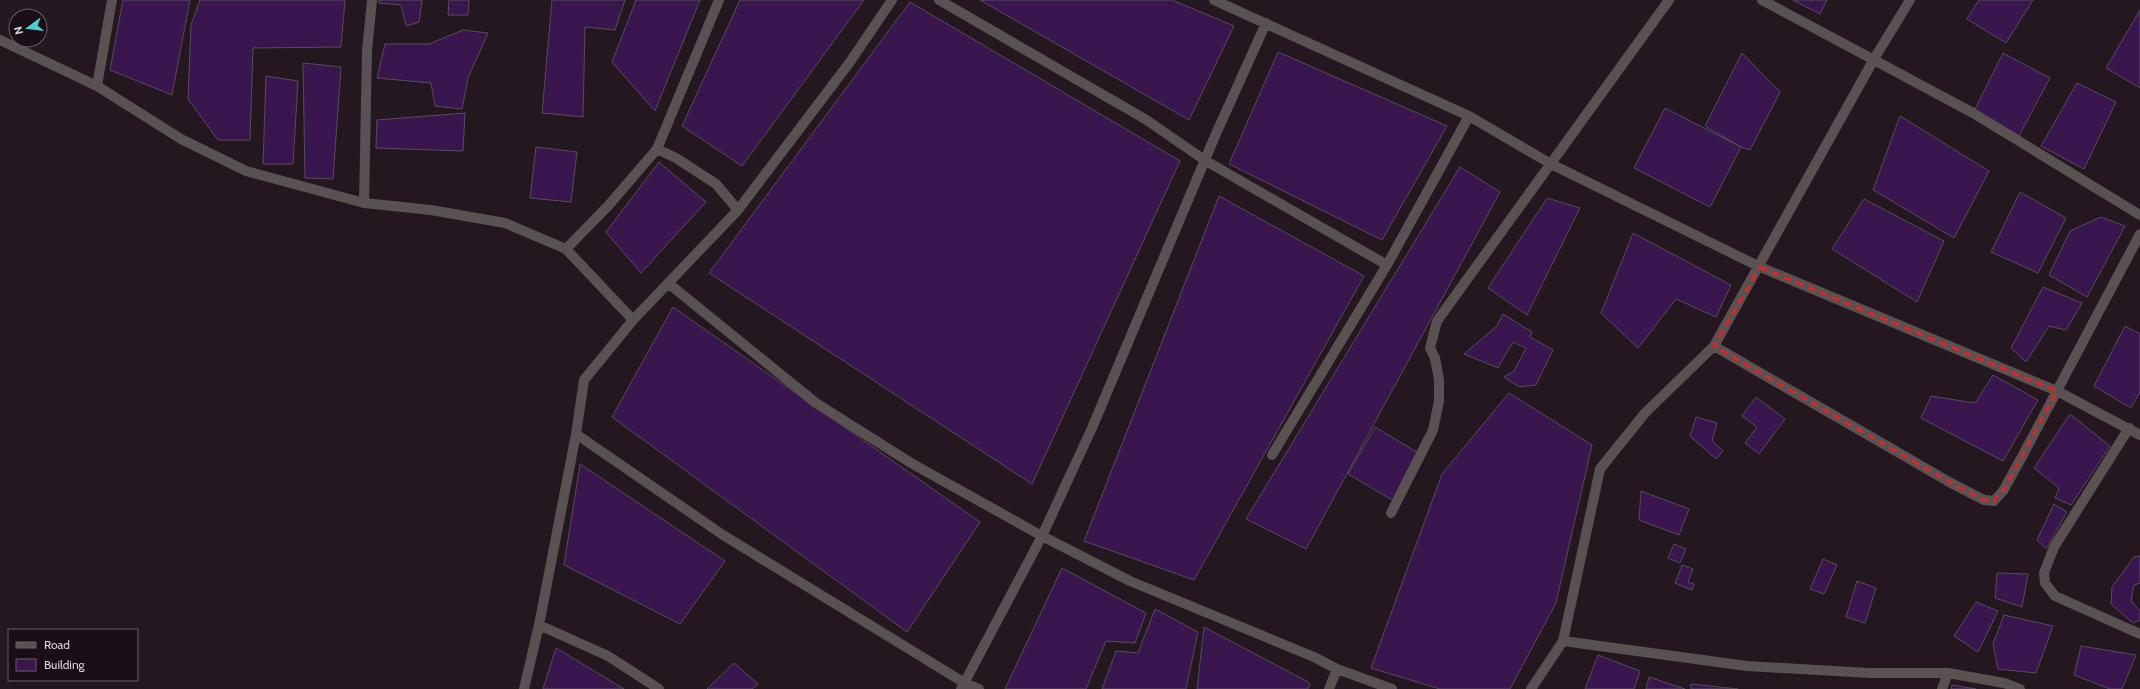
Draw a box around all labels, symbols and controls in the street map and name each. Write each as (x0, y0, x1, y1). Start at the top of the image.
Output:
north arrow (8, 8, 48, 48)
text: N (11, 25, 26, 36)
legend (8, 629, 138, 681)
text: Road (44, 637, 70, 652)
text: Building (44, 657, 86, 672)

